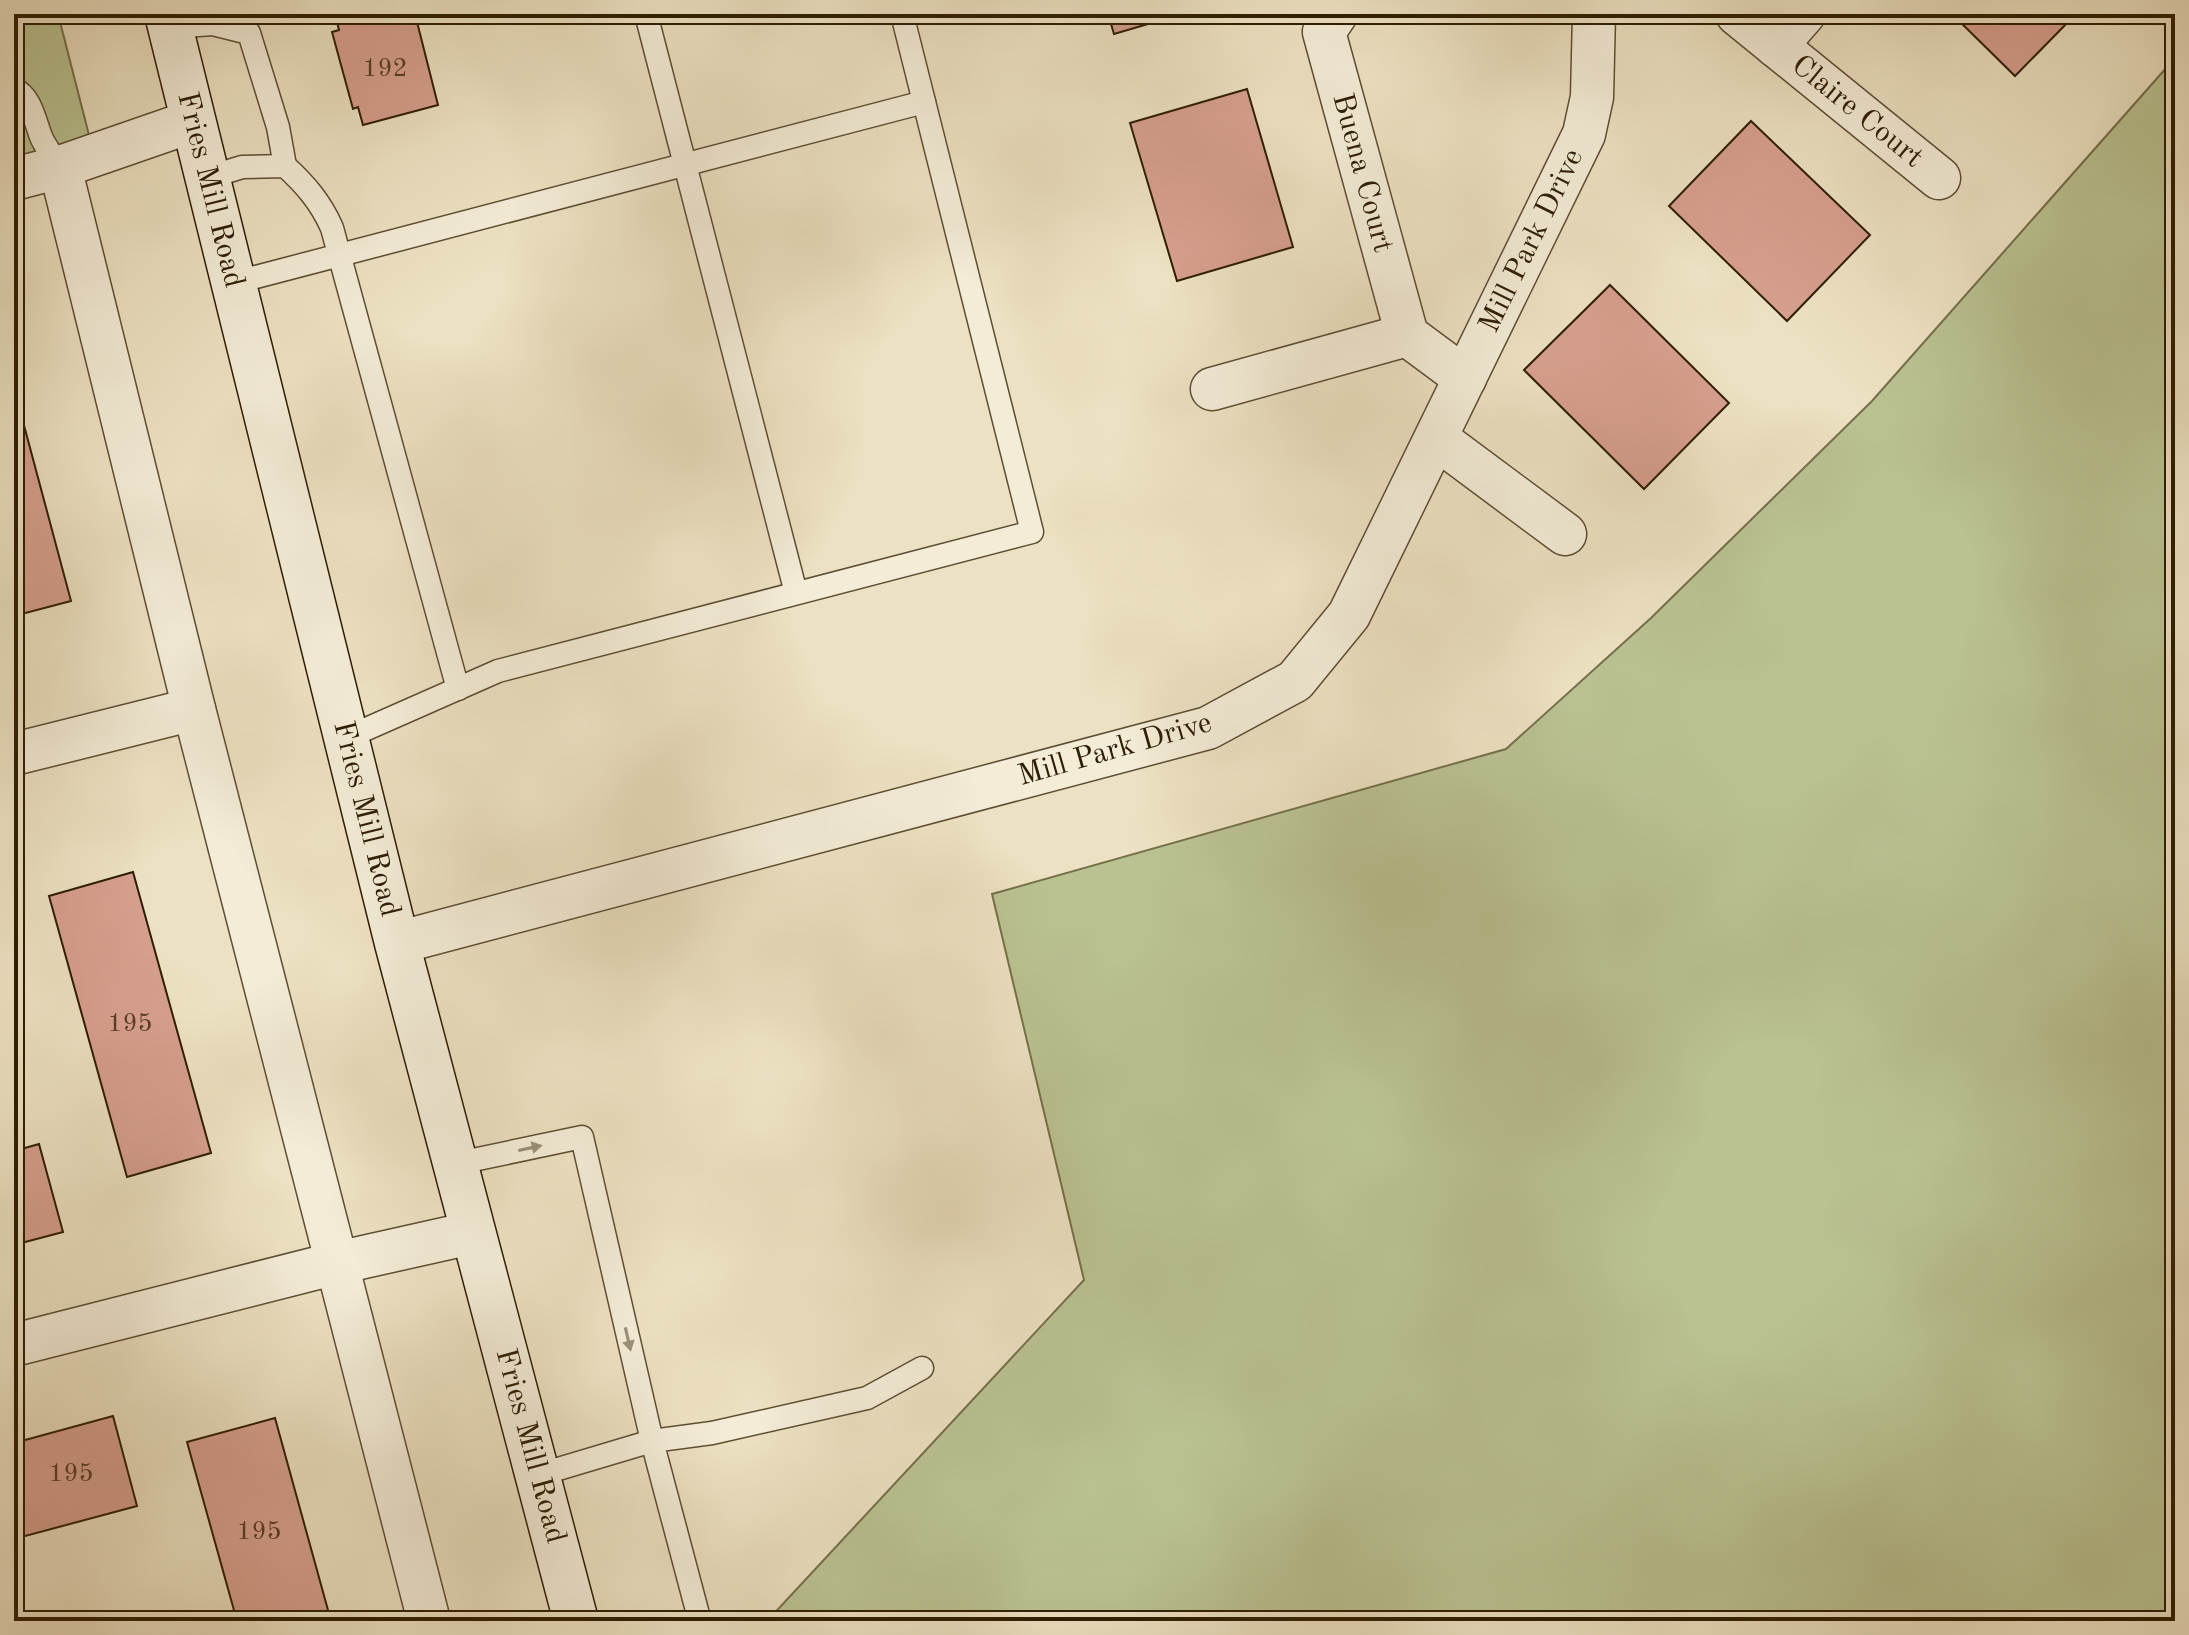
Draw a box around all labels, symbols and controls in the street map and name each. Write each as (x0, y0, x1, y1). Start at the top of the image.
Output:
street label: Claire Court (1786, 50, 1928, 174)
house number: 192 (362, 56, 408, 82)
street label: Fries Mill Road (171, 89, 249, 291)
street label: Buena Court (1326, 90, 1398, 256)
street label: Mill Park Drive (1475, 144, 1589, 338)
street label: Mill Park Drive (1015, 708, 1215, 792)
street label: Fries Mill Road (327, 718, 405, 920)
house number: 195 (107, 1011, 153, 1037)
one-way arrow (518, 1141, 543, 1154)
one-way arrow (623, 1326, 635, 1351)
street label: Fries Mill Road (490, 1345, 570, 1547)
house number: 195 (48, 1461, 94, 1487)
house number: 195 (236, 1519, 282, 1545)

